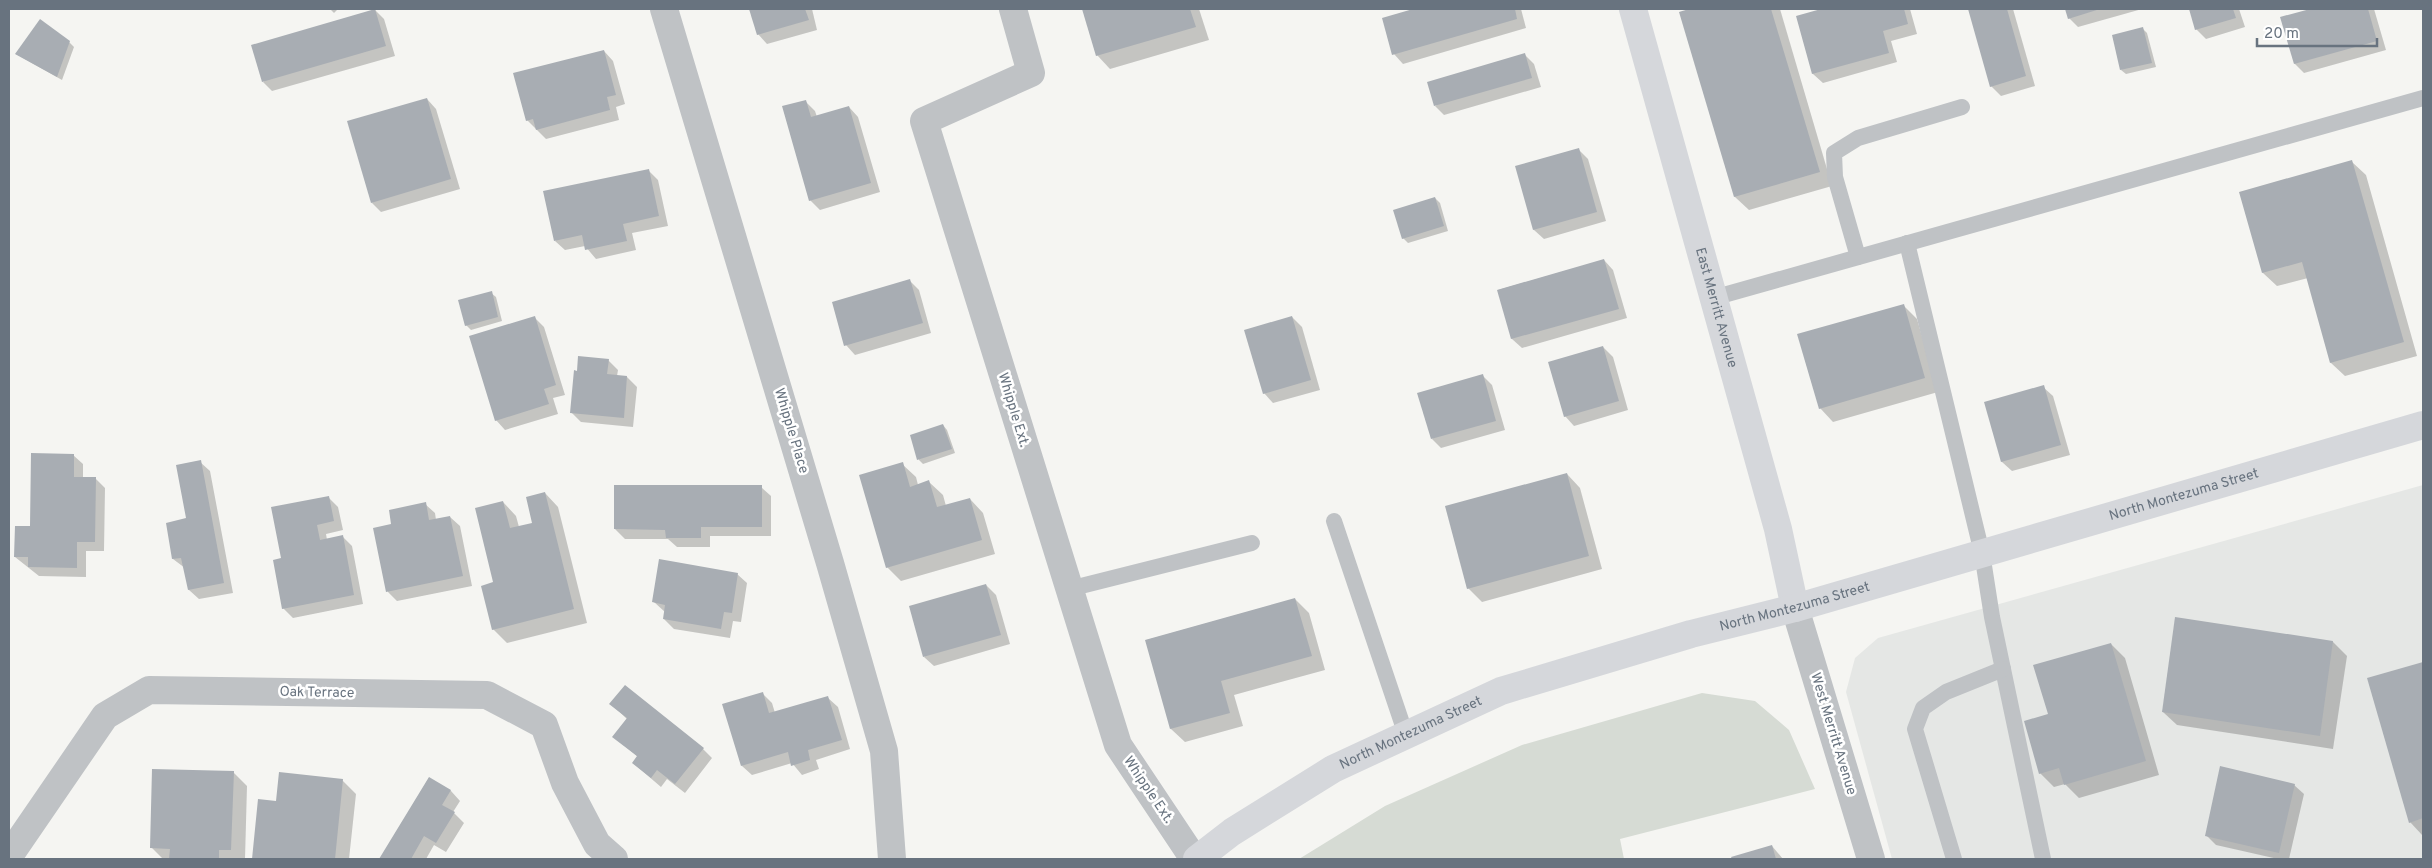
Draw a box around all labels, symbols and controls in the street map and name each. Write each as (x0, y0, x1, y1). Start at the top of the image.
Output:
scale bar (2257, 15, 2377, 47)
text: 20 m (2264, 25, 2299, 44)
street label: East Merritt Avenue (1691, 246, 1741, 370)
street label: Whipple Ext. (994, 371, 1032, 449)
street label: Whipple Place (770, 386, 812, 476)
street label: North Montezuma Street (2107, 465, 2261, 525)
street label: North Montezuma Street (1718, 578, 1872, 635)
street label: West Merritt Avenue (1806, 671, 1860, 797)
street label: Oak Terrace (279, 684, 355, 702)
street label: North Montezuma Street (1337, 693, 1485, 773)
street label: Whipple Ext. (1119, 753, 1177, 827)

